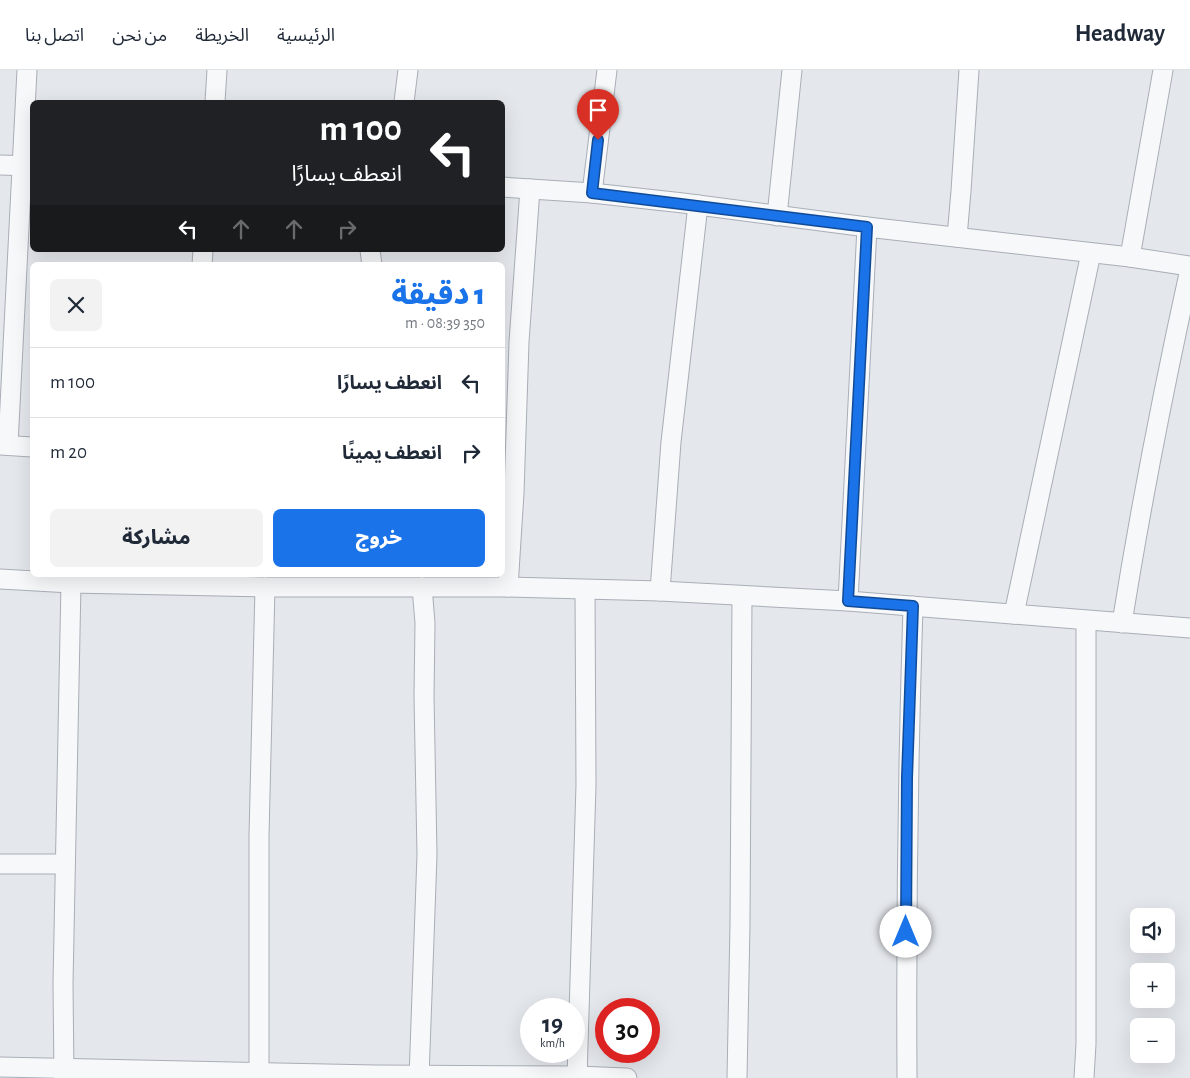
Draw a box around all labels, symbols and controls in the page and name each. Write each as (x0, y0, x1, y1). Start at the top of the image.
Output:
text: Headway (1075, 22, 1165, 46)
text: اتصل بنا (25, 27, 84, 45)
text: من نحن (112, 27, 167, 45)
text: الخريطة (195, 27, 249, 45)
text: الرئيسية (277, 27, 335, 45)
pin (577, 89, 619, 140)
icon: arrive (584, 96, 612, 124)
text: 100 m (319, 112, 402, 147)
icon: left (420, 120, 485, 185)
text: انعطف يسارًا (292, 163, 402, 185)
icon: left (174, 215, 202, 243)
icon: ahead (227, 215, 255, 243)
icon: ahead (280, 215, 308, 243)
icon: right (333, 215, 361, 243)
button: close (50, 279, 102, 331)
text: 1 دقيقة (391, 280, 485, 310)
text: 350 m · 08:39 (405, 315, 485, 331)
icon: left (457, 369, 485, 397)
text: 100 m (50, 373, 95, 392)
text: انعطف يسارًا (337, 374, 442, 393)
icon: right (457, 439, 485, 467)
text: 20 m (50, 443, 87, 462)
text: انعطف يمينًا (342, 444, 442, 463)
button: مشاركة (50, 509, 263, 567)
button: خروج (273, 509, 485, 567)
position arrow (879, 905, 931, 957)
map controls (1130, 908, 1175, 1063)
button: sound (1130, 908, 1175, 953)
button: + (1130, 963, 1175, 1008)
speed limit sign: 30 (595, 998, 660, 1063)
text: 19 (542, 1012, 563, 1037)
button: − (1130, 1018, 1175, 1063)
text: km/h (540, 1037, 565, 1049)

